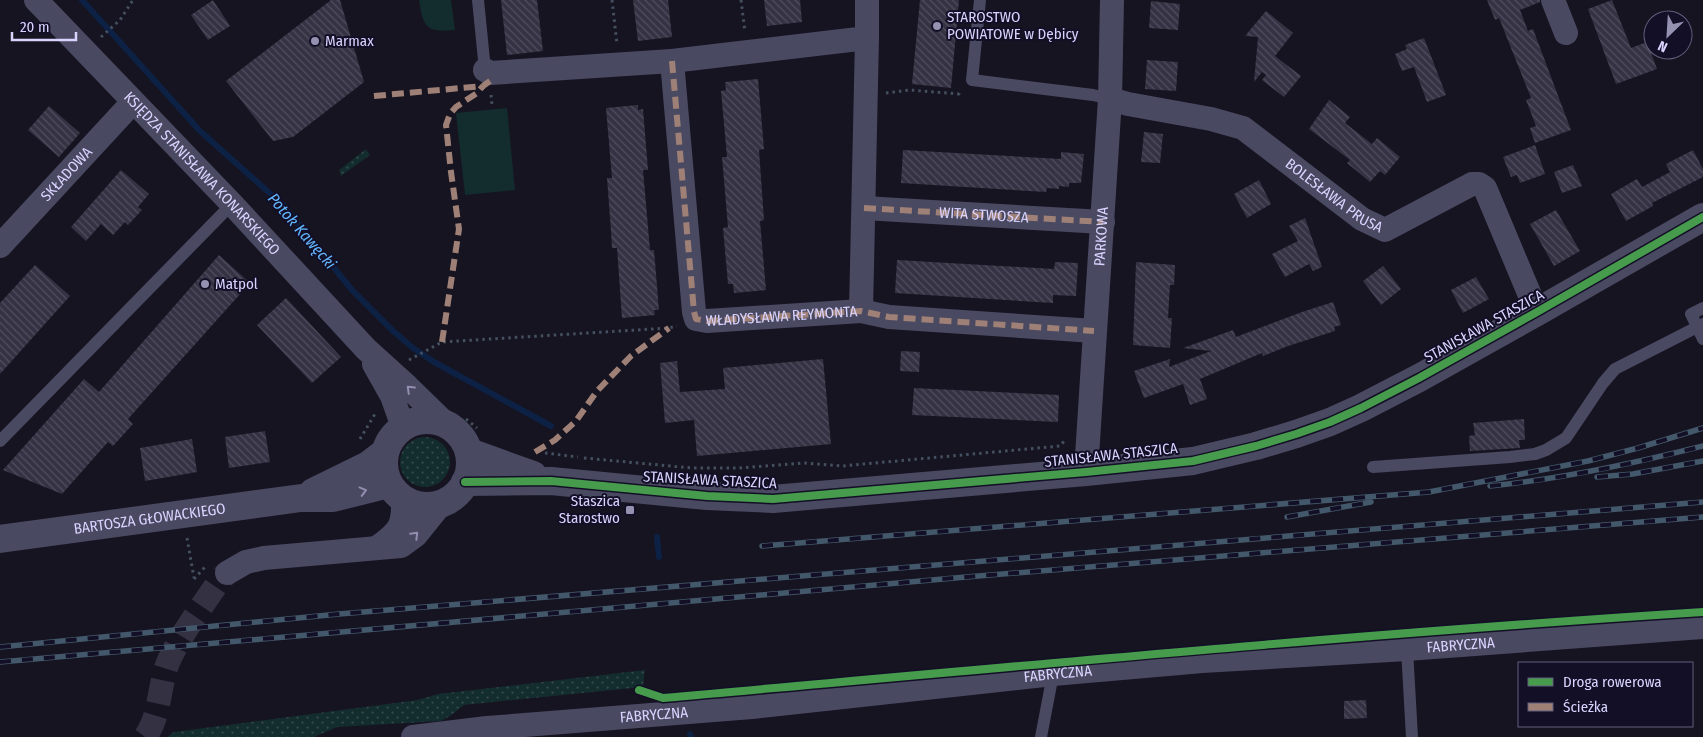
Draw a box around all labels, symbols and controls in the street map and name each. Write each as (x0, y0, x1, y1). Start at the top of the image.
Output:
place label: STAROSTWO POWIATOWE w Dębicy (947, 8, 1079, 43)
scale bar (12, 10, 76, 42)
north arrow (1643, 10, 1693, 60)
text: 20 m (20, 18, 50, 36)
marker: STAROSTWO POWIATOWE w Dębicy (931, 20, 943, 32)
place label: Marmax (325, 32, 374, 50)
marker: Marmax (309, 35, 321, 47)
text: N (1655, 37, 1670, 56)
street label: KSIĘDZA STANISŁAWA KONARSKIEGO (120, 88, 284, 259)
street label: SKŁADOWA (37, 143, 96, 205)
street label: BOLESŁAWA PRUSA (1282, 155, 1386, 237)
water label: Potok Kawęcki (264, 189, 340, 273)
street label: WITA STWOSZA (938, 203, 1029, 227)
street label: PARKOWA (1090, 206, 1112, 267)
place label: Matpol (215, 275, 258, 293)
marker: Matpol (199, 278, 211, 290)
street label: STANISŁAWA STASZICA (1421, 286, 1547, 366)
street label: WŁADYSŁAWA REYMONTA (705, 302, 858, 330)
one-way arrow (407, 386, 416, 395)
street label: STANISŁAWA STASZICA (1043, 439, 1179, 471)
street label: STANISŁAWA STASZICA (643, 468, 778, 493)
one-way arrow (358, 486, 367, 497)
place label: Staszica Starostwo (559, 492, 620, 527)
street label: BARTOSZA GŁOWACKIEGO (73, 499, 227, 538)
marker: Staszica Starostwo (624, 504, 636, 516)
one-way arrow (409, 532, 418, 541)
street label: FABRYCZNA (1426, 633, 1496, 657)
street label: FABRYCZNA (1023, 662, 1093, 686)
legend (1518, 662, 1693, 727)
text: Droga rowerowa (1563, 673, 1662, 691)
text: Ścieżka (1563, 698, 1608, 716)
street label: FABRYCZNA (619, 703, 689, 726)

